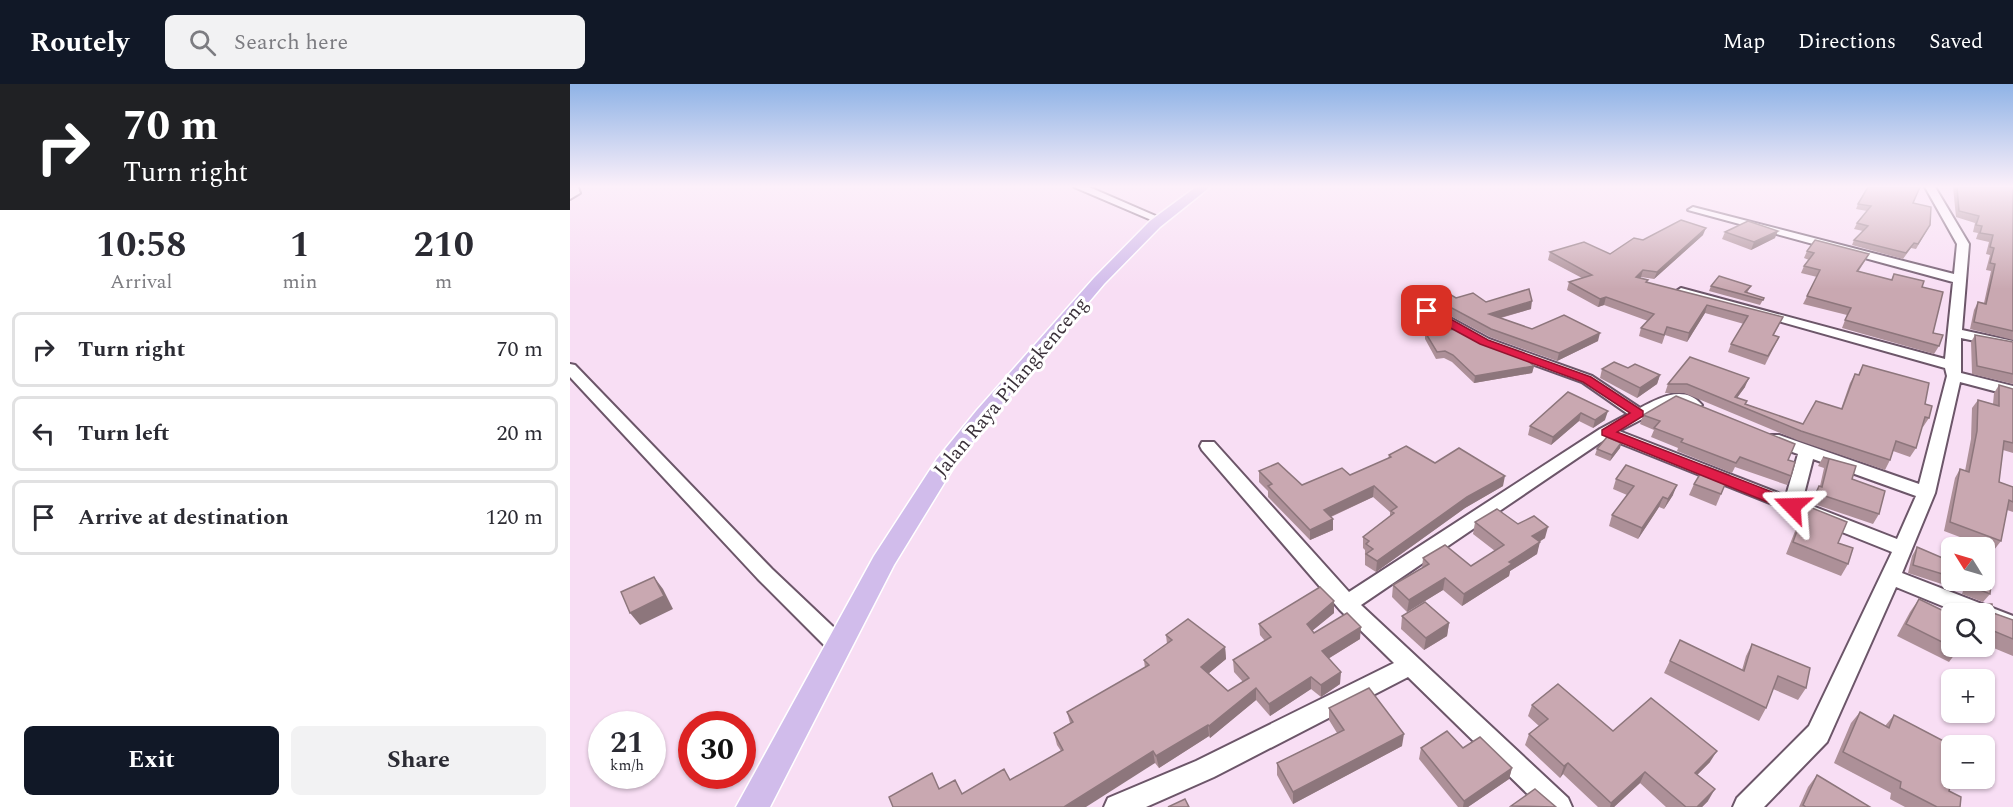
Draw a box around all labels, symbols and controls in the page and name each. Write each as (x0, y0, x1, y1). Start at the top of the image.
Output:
search box (165, 15, 585, 69)
text: Routely (30, 21, 129, 64)
icon: search (186, 26, 219, 59)
text: Search here (234, 26, 348, 59)
text: Map (1723, 26, 1765, 58)
text: Directions (1798, 26, 1896, 58)
text: Saved (1929, 26, 1983, 58)
text: 70 m (123, 95, 218, 158)
icon: right (24, 108, 102, 186)
text: Turn right (123, 152, 248, 194)
text: 10:58 (96, 218, 186, 273)
text: 1 (290, 218, 310, 273)
text: 210 (413, 218, 474, 273)
text: Arrival (110, 267, 172, 297)
text: min (282, 267, 317, 297)
text: m (435, 267, 452, 297)
pin (1401, 285, 1452, 336)
street label: Jalan Raya Pilangkenceng (926, 290, 1096, 484)
icon: arrive (1410, 294, 1443, 327)
icon: right (27, 333, 60, 366)
text: Turn right (78, 333, 185, 366)
text: 70 m (497, 333, 543, 366)
icon: left (27, 417, 60, 450)
text: Turn left (78, 417, 170, 450)
text: 20 m (497, 417, 543, 450)
position arrow (1760, 474, 1824, 538)
icon: arrive (27, 501, 60, 534)
text: Arrive at destination (78, 501, 289, 534)
text: 120 m (486, 501, 543, 534)
north arrow (1941, 537, 1995, 591)
map controls (1941, 537, 1995, 789)
button: search (1941, 603, 1995, 657)
button: + (1941, 669, 1995, 723)
speed limit sign: 30 (678, 711, 756, 789)
text: 21 (610, 720, 644, 766)
button: Exit (24, 726, 279, 795)
button: Share (291, 726, 546, 795)
button: − (1941, 735, 1995, 789)
text: km/h (610, 754, 644, 777)

